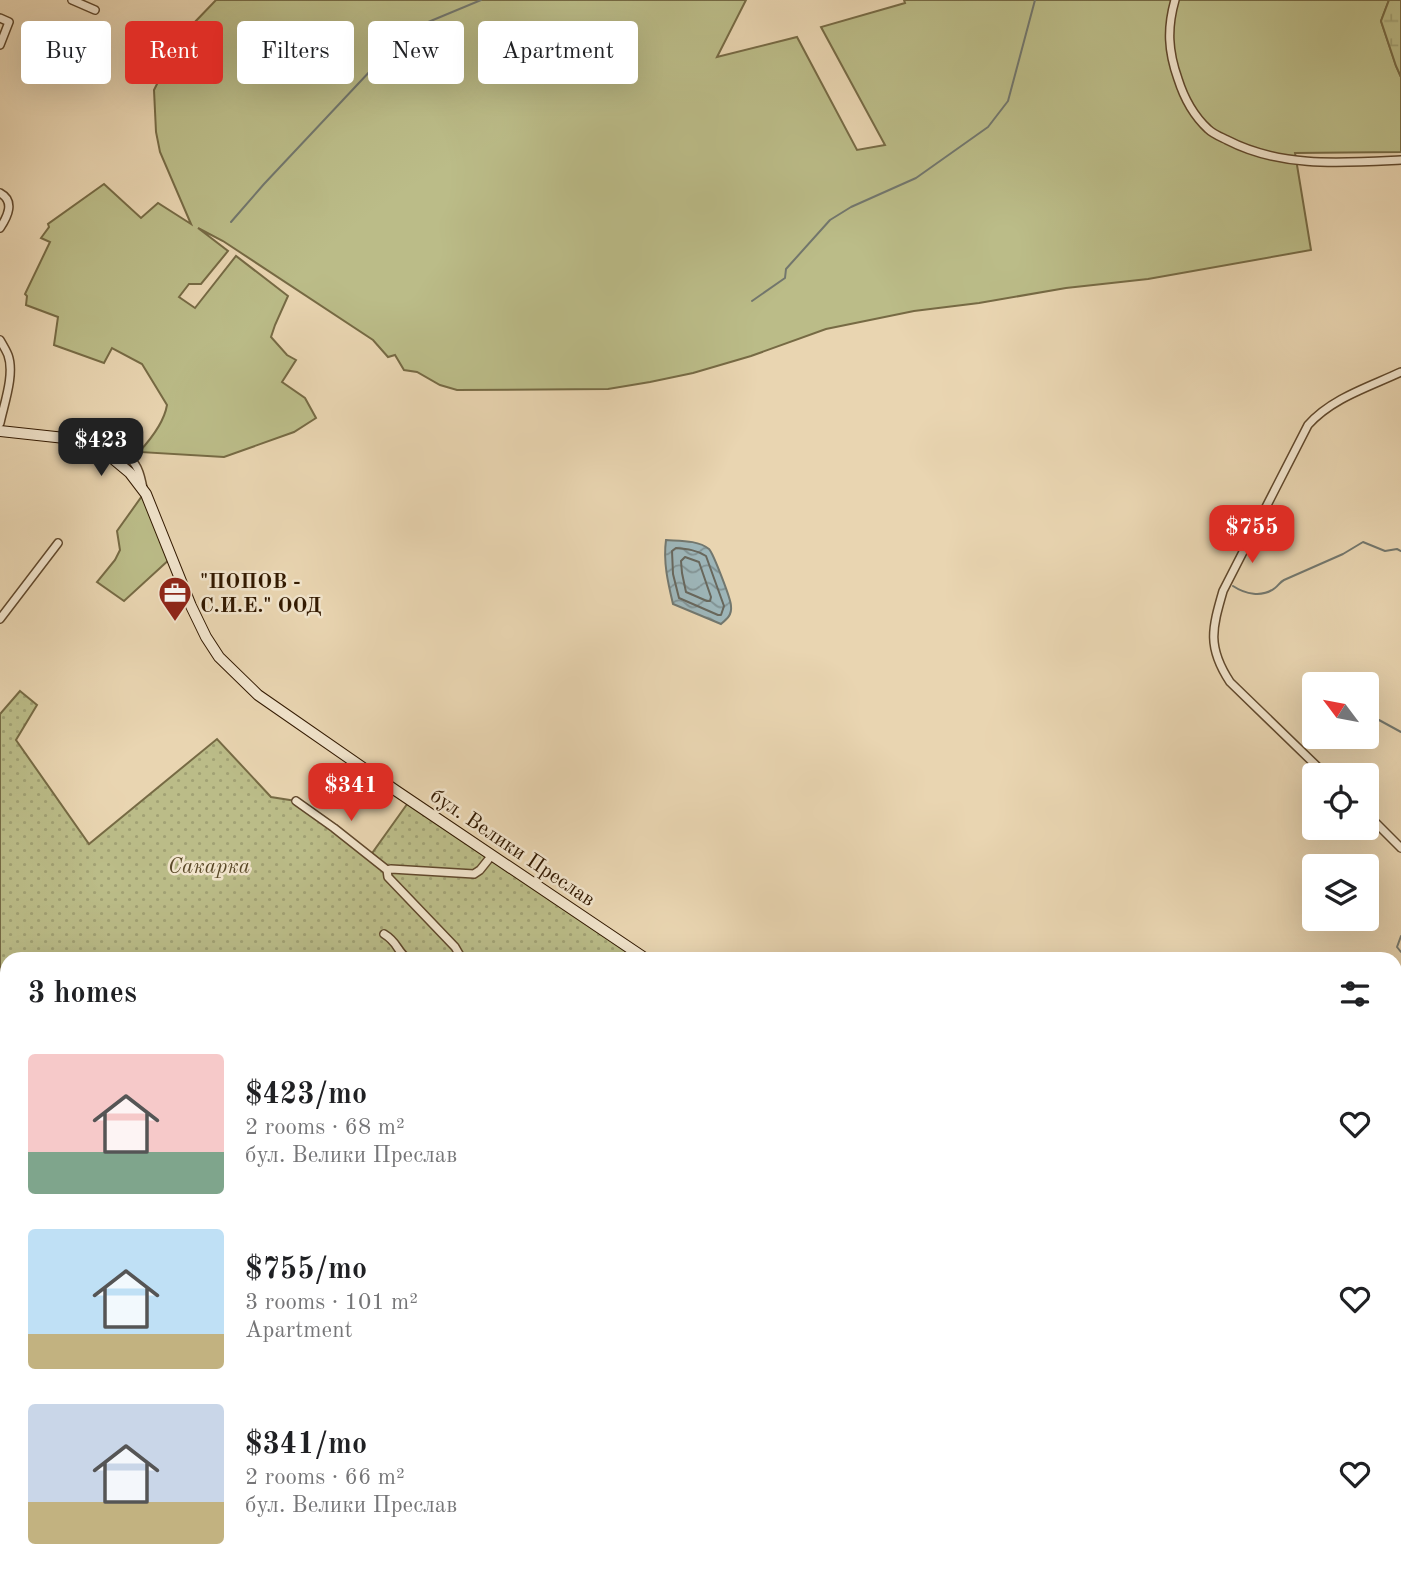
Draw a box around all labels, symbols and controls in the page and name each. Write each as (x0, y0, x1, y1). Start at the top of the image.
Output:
chip: Buy (21, 21, 111, 84)
chip: Rent (125, 21, 223, 84)
chip: Filters (237, 21, 354, 84)
chip: New (368, 21, 464, 84)
chip: Apartment (478, 21, 638, 84)
pin: $423 (60, 419, 142, 478)
text: $423 (74, 429, 128, 452)
pin: $755 (1211, 505, 1293, 565)
text: $755 (1225, 516, 1279, 539)
place label: "ПОПОВ - С.И.Е." ООД (200, 572, 322, 617)
office icon: "ПОПОВ - С.И.Е." ООД (156, 574, 194, 623)
north arrow (1302, 672, 1379, 749)
map controls (1302, 672, 1379, 931)
button: locate (1302, 763, 1379, 840)
pin: $341 (310, 764, 392, 823)
text: $341 (324, 774, 378, 797)
street label: бул. Велики Преслав (426, 785, 598, 911)
button: layers (1302, 854, 1379, 931)
park label: Сакарка (168, 857, 250, 878)
icon: filters (1336, 975, 1374, 1013)
text: 3 homes (28, 979, 137, 1009)
text: $423/mo (245, 1080, 367, 1110)
icon: home (84, 1082, 168, 1166)
icon: heart (1336, 1105, 1374, 1143)
text: 2 rooms · 68 m² (245, 1116, 405, 1139)
text: бул. Велики Преслав (245, 1144, 457, 1167)
text: $755/mo (245, 1255, 367, 1285)
icon: home (84, 1257, 168, 1341)
icon: heart (1336, 1280, 1374, 1318)
text: 3 rooms · 101 m² (245, 1291, 418, 1314)
text: Apartment (245, 1319, 353, 1342)
text: $341/mo (245, 1430, 367, 1460)
icon: home (84, 1432, 168, 1516)
icon: heart (1336, 1455, 1374, 1493)
text: 2 rooms · 66 m² (245, 1466, 405, 1489)
text: бул. Велики Преслав (245, 1494, 457, 1517)

